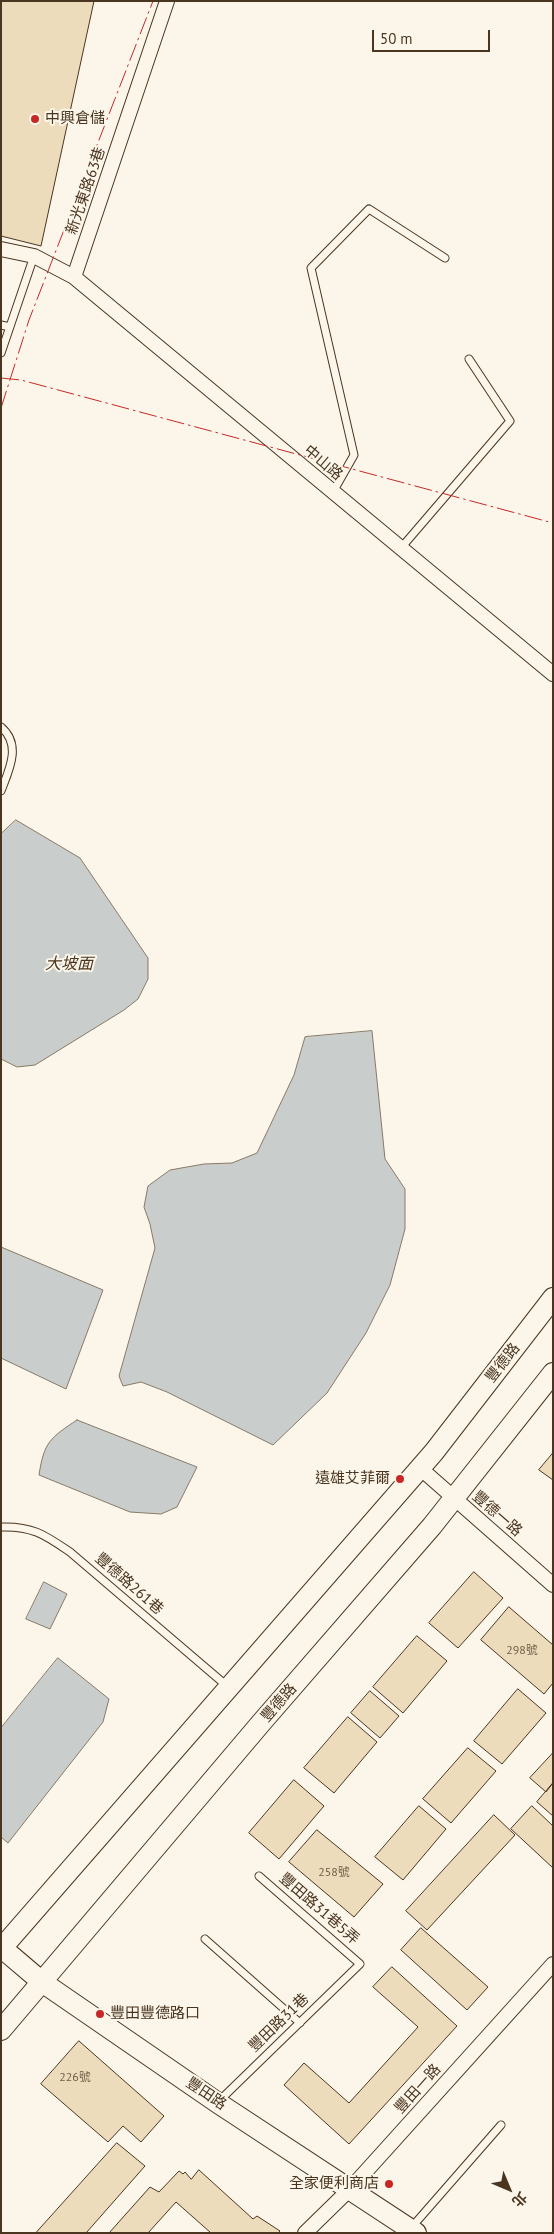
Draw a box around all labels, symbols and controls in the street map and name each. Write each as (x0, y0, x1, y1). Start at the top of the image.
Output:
scale bar (374, 20, 492, 52)
text: 50 m (380, 29, 413, 48)
place label: 中興倉儲 (45, 110, 105, 128)
marker: 中興倉儲 (29, 113, 41, 125)
street label: 新光東路63巷 (63, 145, 109, 237)
street label: 中山路 (300, 442, 346, 484)
water label: 大坡面 (45, 954, 93, 974)
street label: 豐德路 (482, 1340, 524, 1386)
place label: 遠雄艾菲爾 (315, 1470, 390, 1488)
marker: 遠雄艾菲爾 (394, 1473, 406, 1485)
street label: 豐德一路 (468, 1488, 526, 1540)
street label: 豐德路261巷 (91, 1549, 167, 1619)
house number: 298號 (506, 1644, 538, 1658)
street label: 豐德路 (257, 1680, 301, 1726)
house number: 258號 (318, 1866, 350, 1880)
street label: 豐田路31巷5弄 (276, 1870, 362, 1948)
street label: 豐田路31巷 (245, 1990, 313, 2056)
place label: 豐田豐德路口 (110, 2005, 200, 2023)
marker: 豐田豐德路口 (94, 2008, 106, 2020)
street label: 豐田一路 (391, 2061, 445, 2117)
house number: 226號 (59, 2071, 91, 2085)
street label: 豐田路 (182, 2074, 230, 2114)
north arrow (484, 2164, 534, 2214)
place label: 全家便利商店 (289, 2175, 379, 2193)
marker: 全家便利商店 (383, 2178, 395, 2190)
text: 北 (508, 2188, 531, 2211)

